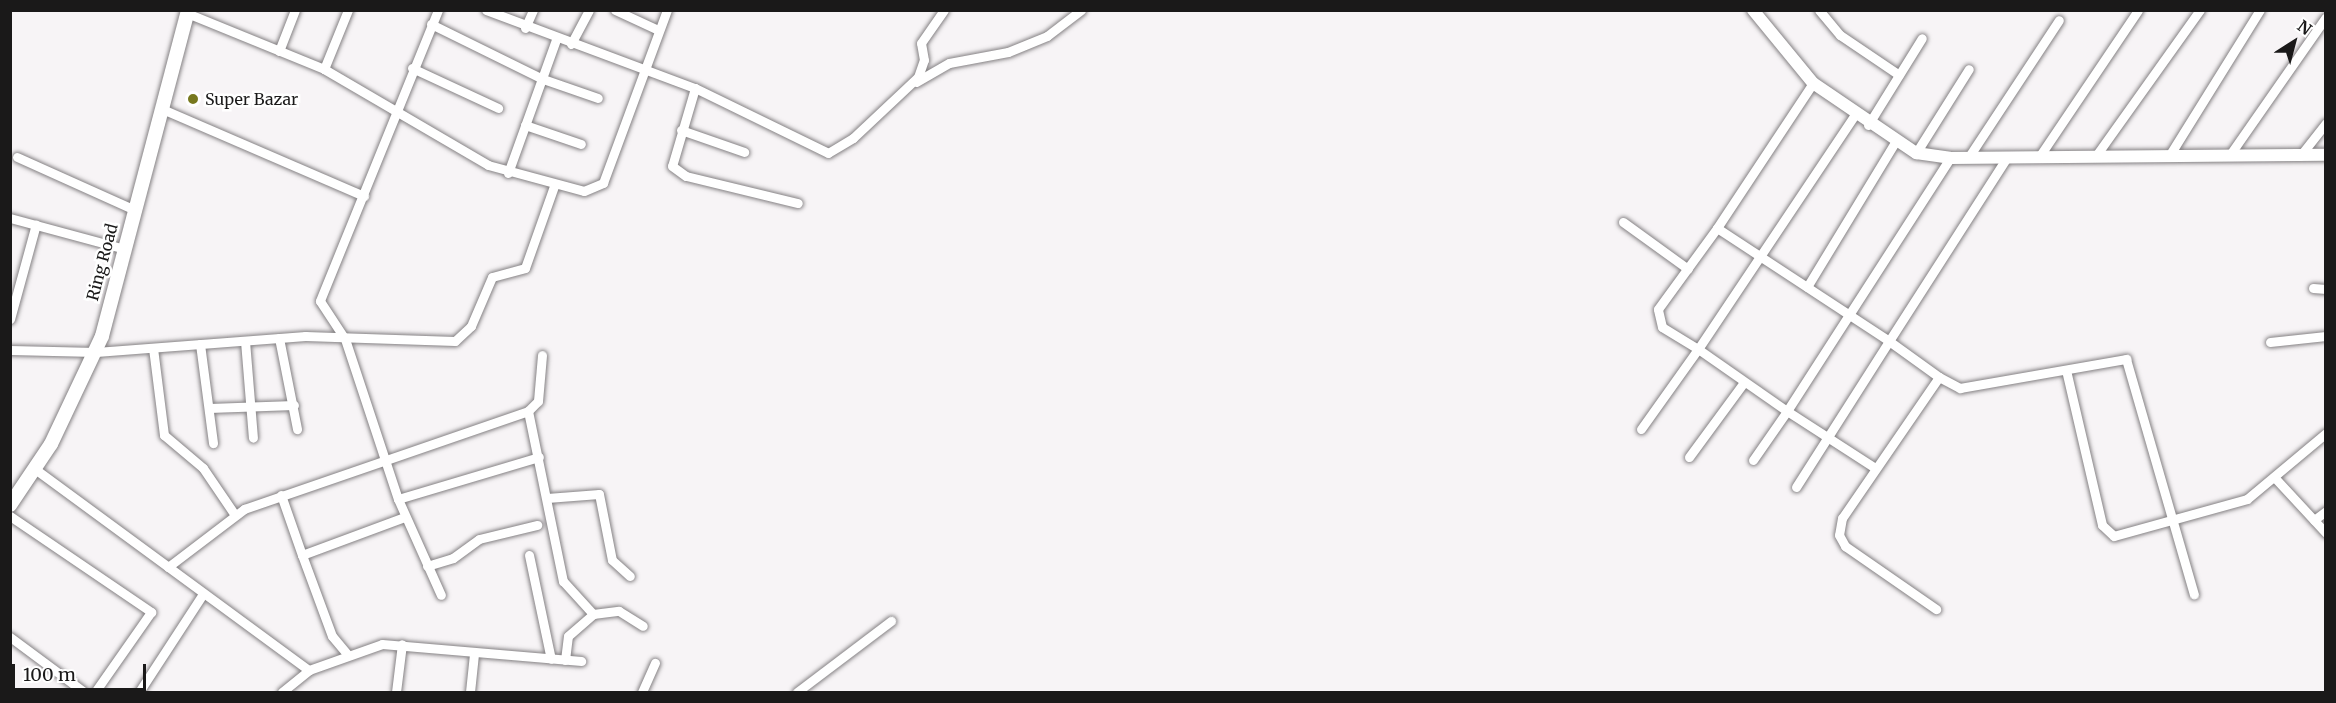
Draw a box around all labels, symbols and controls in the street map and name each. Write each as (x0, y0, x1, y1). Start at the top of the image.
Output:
north arrow (2264, 12, 2324, 72)
text: N (2294, 16, 2316, 39)
place label: Super Bazar (205, 89, 298, 109)
marker: Super Bazar (186, 92, 200, 106)
street label: Ring Road (82, 221, 122, 303)
scale bar (15, 652, 148, 690)
text: 100 m (23, 663, 76, 686)

